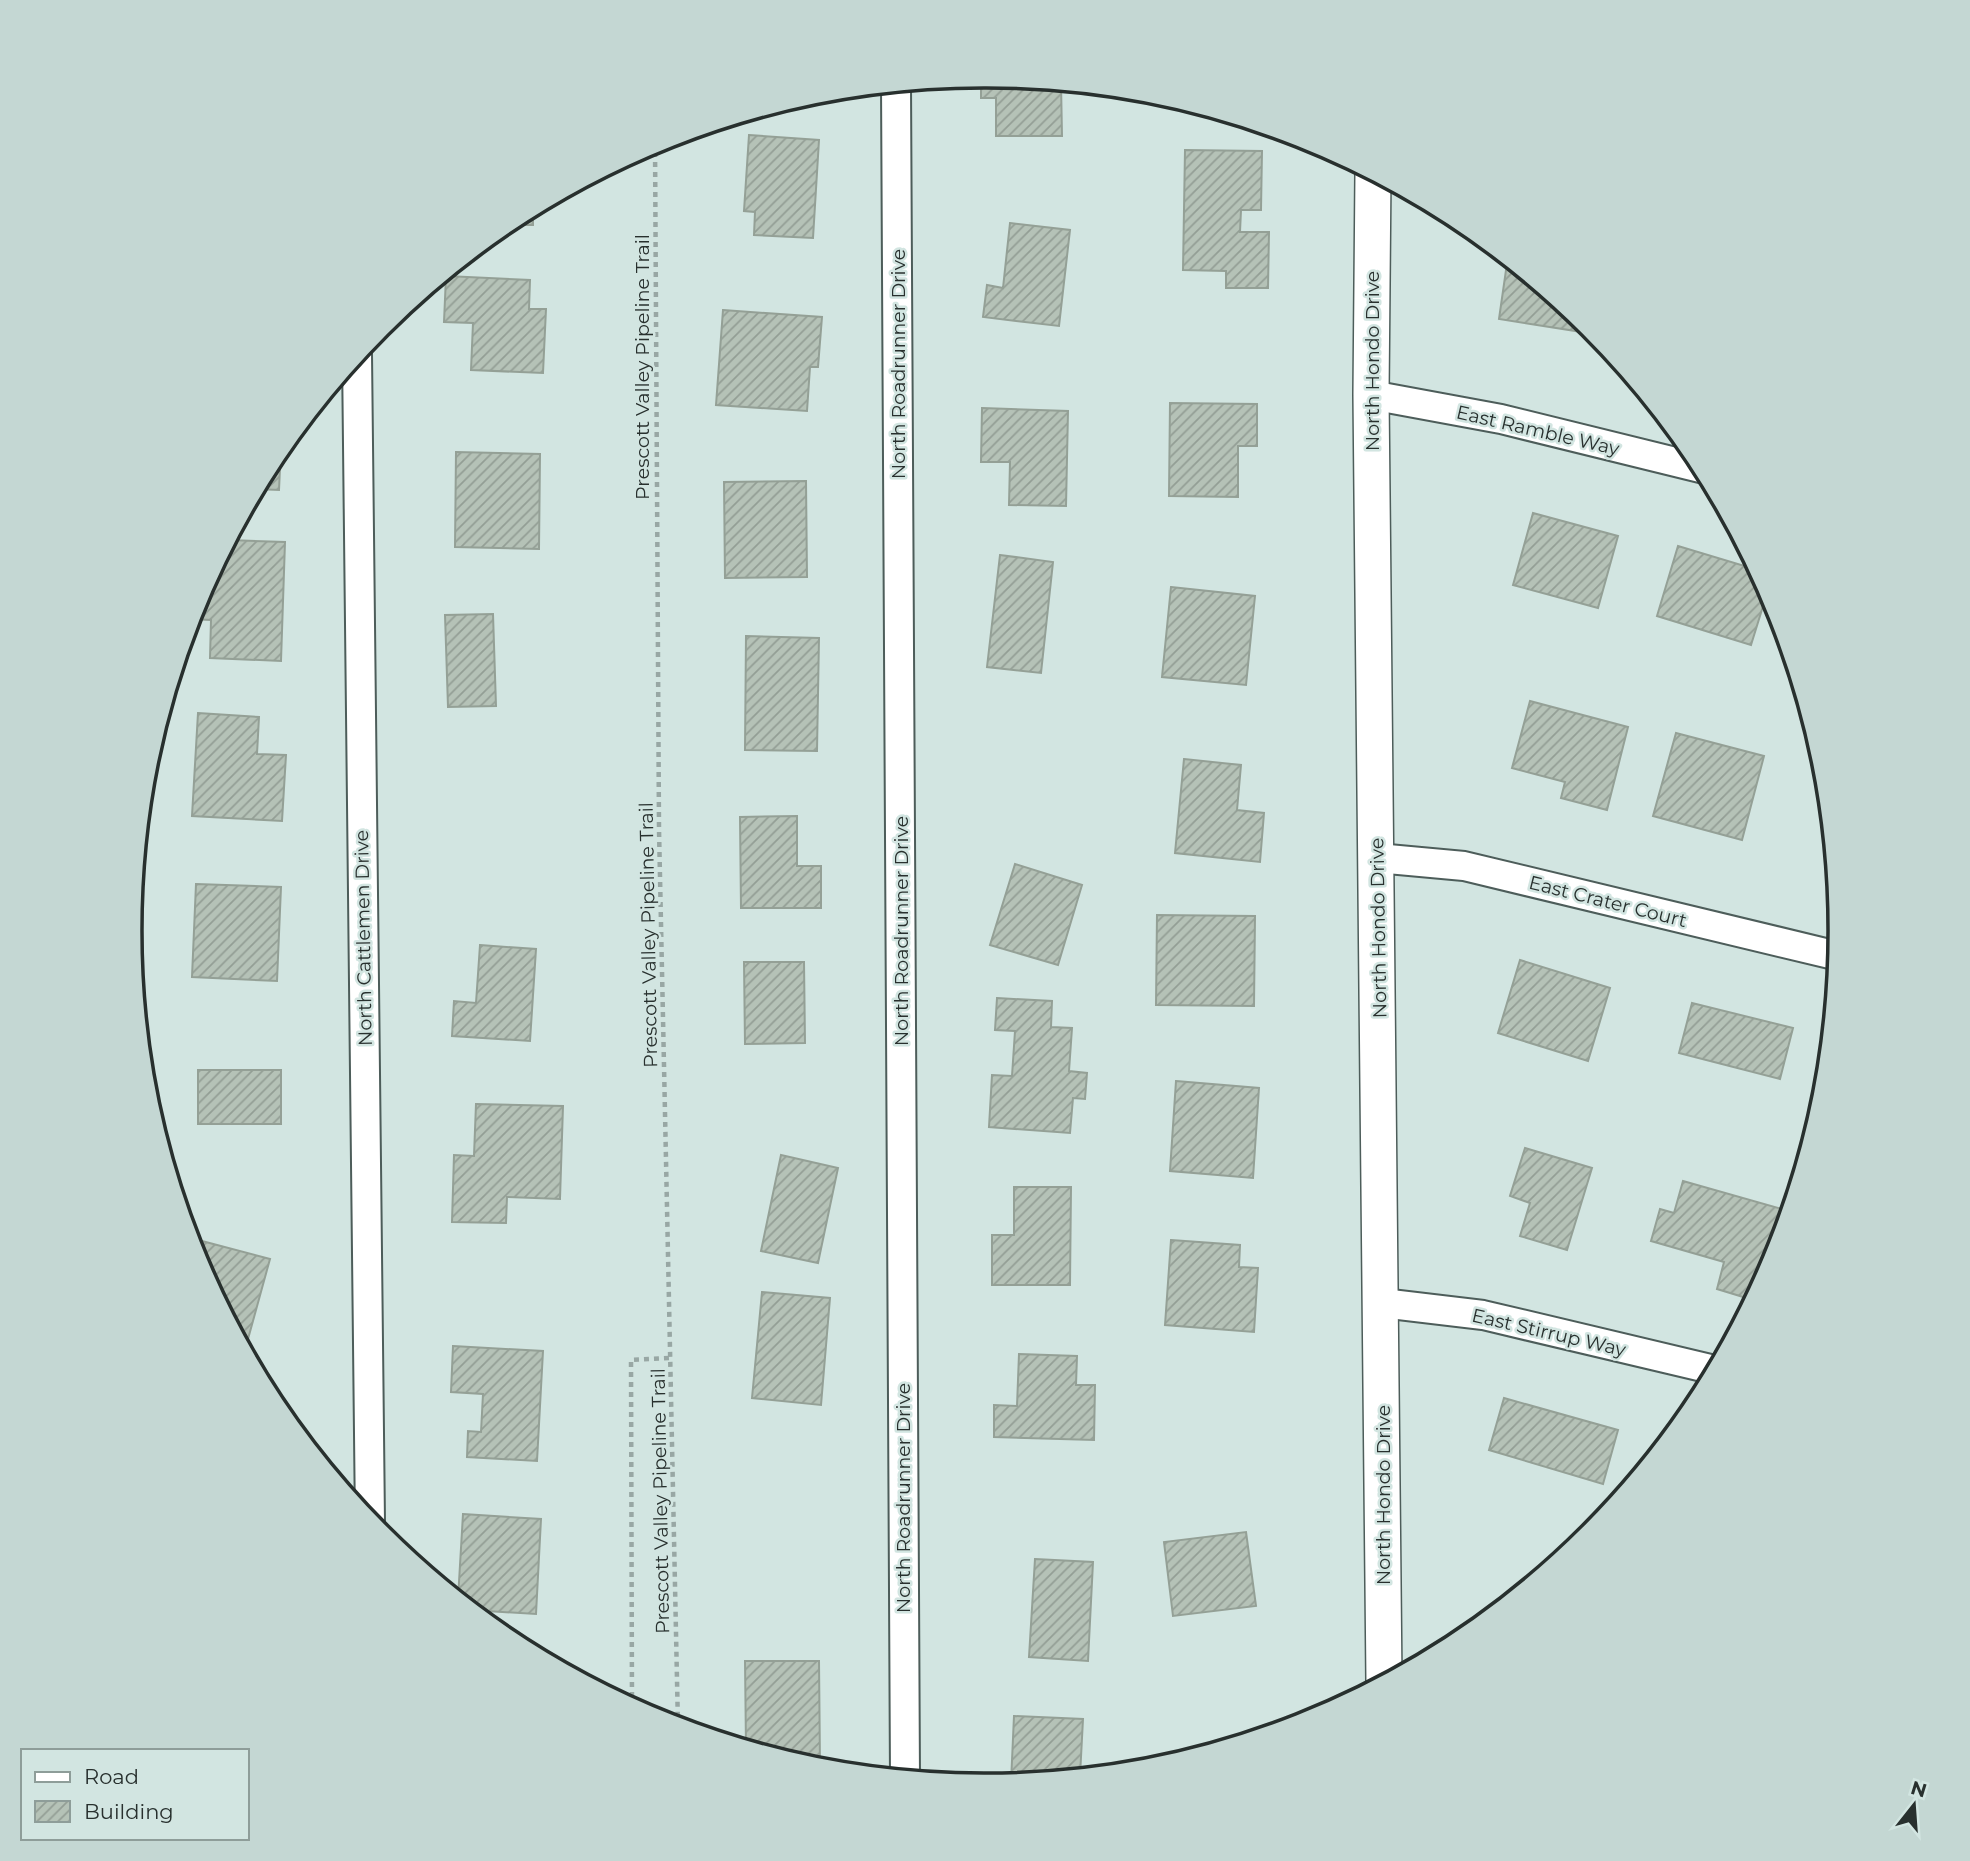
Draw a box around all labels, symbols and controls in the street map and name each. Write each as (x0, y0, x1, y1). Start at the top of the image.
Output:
street label: Prescott Valley Pipeline Trail (631, 234, 654, 500)
street label: North Roadrunner Drive (887, 249, 910, 479)
street label: North Hondo Drive (1361, 271, 1384, 451)
street label: East Ramble Way (1454, 401, 1622, 461)
street label: Prescott Valley Pipeline Trail (635, 802, 662, 1068)
street label: North Roadrunner Drive (890, 816, 913, 1046)
street label: North Cattlemen Drive (350, 830, 377, 1046)
street label: North Hondo Drive (1365, 838, 1392, 1018)
street label: East Crater Court (1526, 871, 1690, 932)
street label: East Stirrup Way (1470, 1304, 1629, 1362)
street label: Prescott Valley Pipeline Trail (647, 1368, 674, 1634)
street label: North Roadrunner Drive (892, 1383, 915, 1613)
street label: North Hondo Drive (1372, 1405, 1395, 1585)
legend (21, 1749, 248, 1840)
text: Road (84, 1764, 139, 1789)
north arrow (1879, 1770, 1949, 1840)
text: N (1908, 1776, 1930, 1802)
text: Building (84, 1799, 174, 1824)

